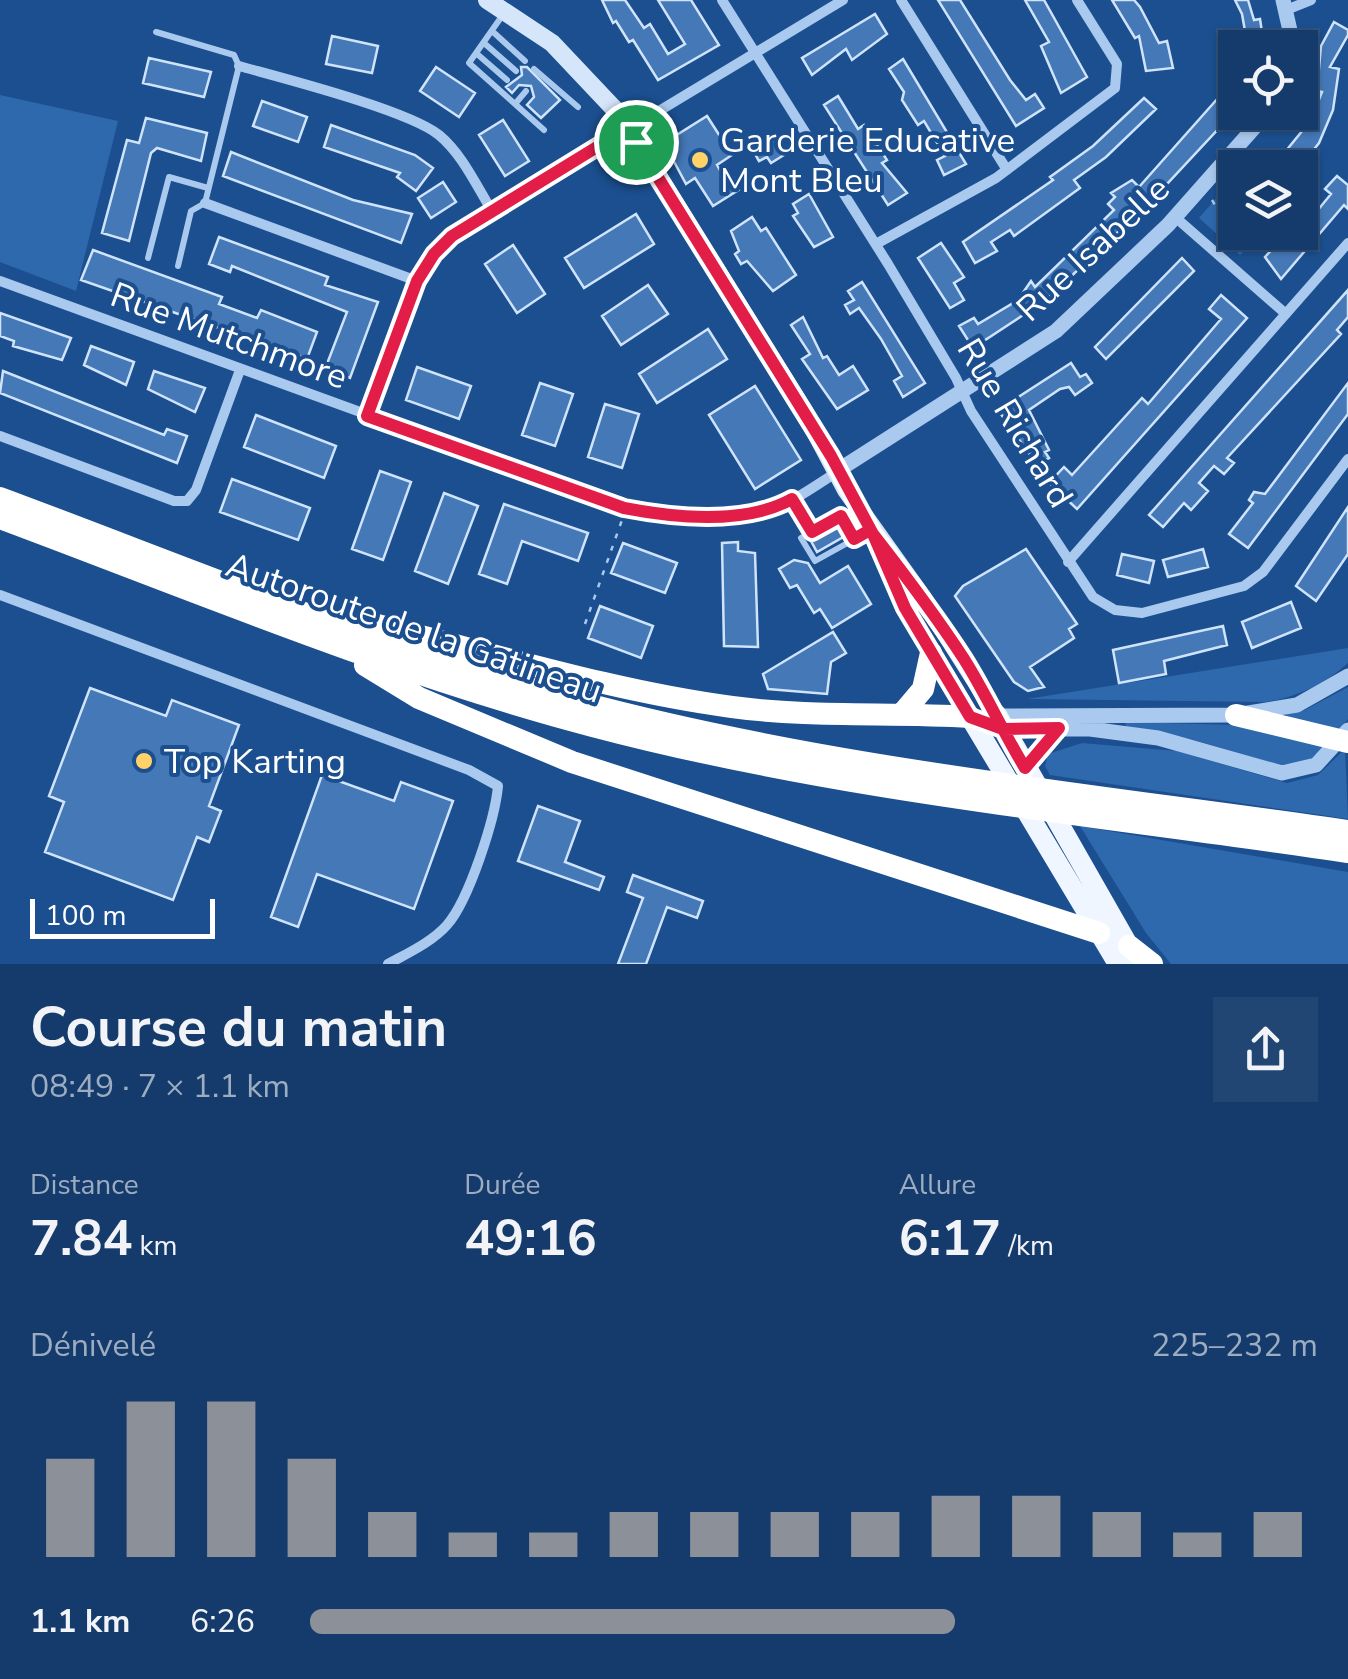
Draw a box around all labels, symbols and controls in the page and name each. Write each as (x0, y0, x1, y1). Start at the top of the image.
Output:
map controls (1218, 30, 1318, 250)
button: locate (1218, 30, 1318, 130)
pin (594, 100, 679, 185)
icon: arrive (609, 115, 664, 170)
place label: Garderie Educative Mont Bleu (720, 117, 1015, 204)
marker: Garderie Educative Mont Bleu (689, 149, 711, 171)
button: layers (1218, 150, 1318, 250)
street label: Rue Isabelle (1006, 166, 1180, 332)
street label: Rue Mutchmore (104, 271, 354, 401)
street label: Rue Richard (946, 330, 1084, 516)
street label: Autoroute de la Gatineau (220, 542, 608, 714)
place label: Top Karting (164, 738, 346, 785)
marker: Top Karting (133, 750, 155, 772)
scale bar (30, 894, 215, 938)
text: 100 m (45, 897, 127, 935)
text: Course du matin (30, 990, 447, 1065)
button: share (1213, 997, 1318, 1102)
text: 08:49 · 7 × 1.1 km (30, 1065, 290, 1108)
text: Distance (30, 1166, 139, 1204)
text: Durée (464, 1166, 540, 1204)
text: Allure (899, 1166, 976, 1204)
text: 7.84 (30, 1204, 132, 1273)
text: 49:16 (464, 1204, 597, 1273)
text: 6:17 (899, 1204, 1001, 1273)
text: km (132, 1227, 178, 1265)
text: /km (1001, 1227, 1054, 1265)
text: Dénivelé (30, 1324, 156, 1367)
text: 225–232 m (1151, 1324, 1318, 1367)
text: 1.1 km (30, 1600, 130, 1643)
text: 6:26 (190, 1600, 255, 1643)

